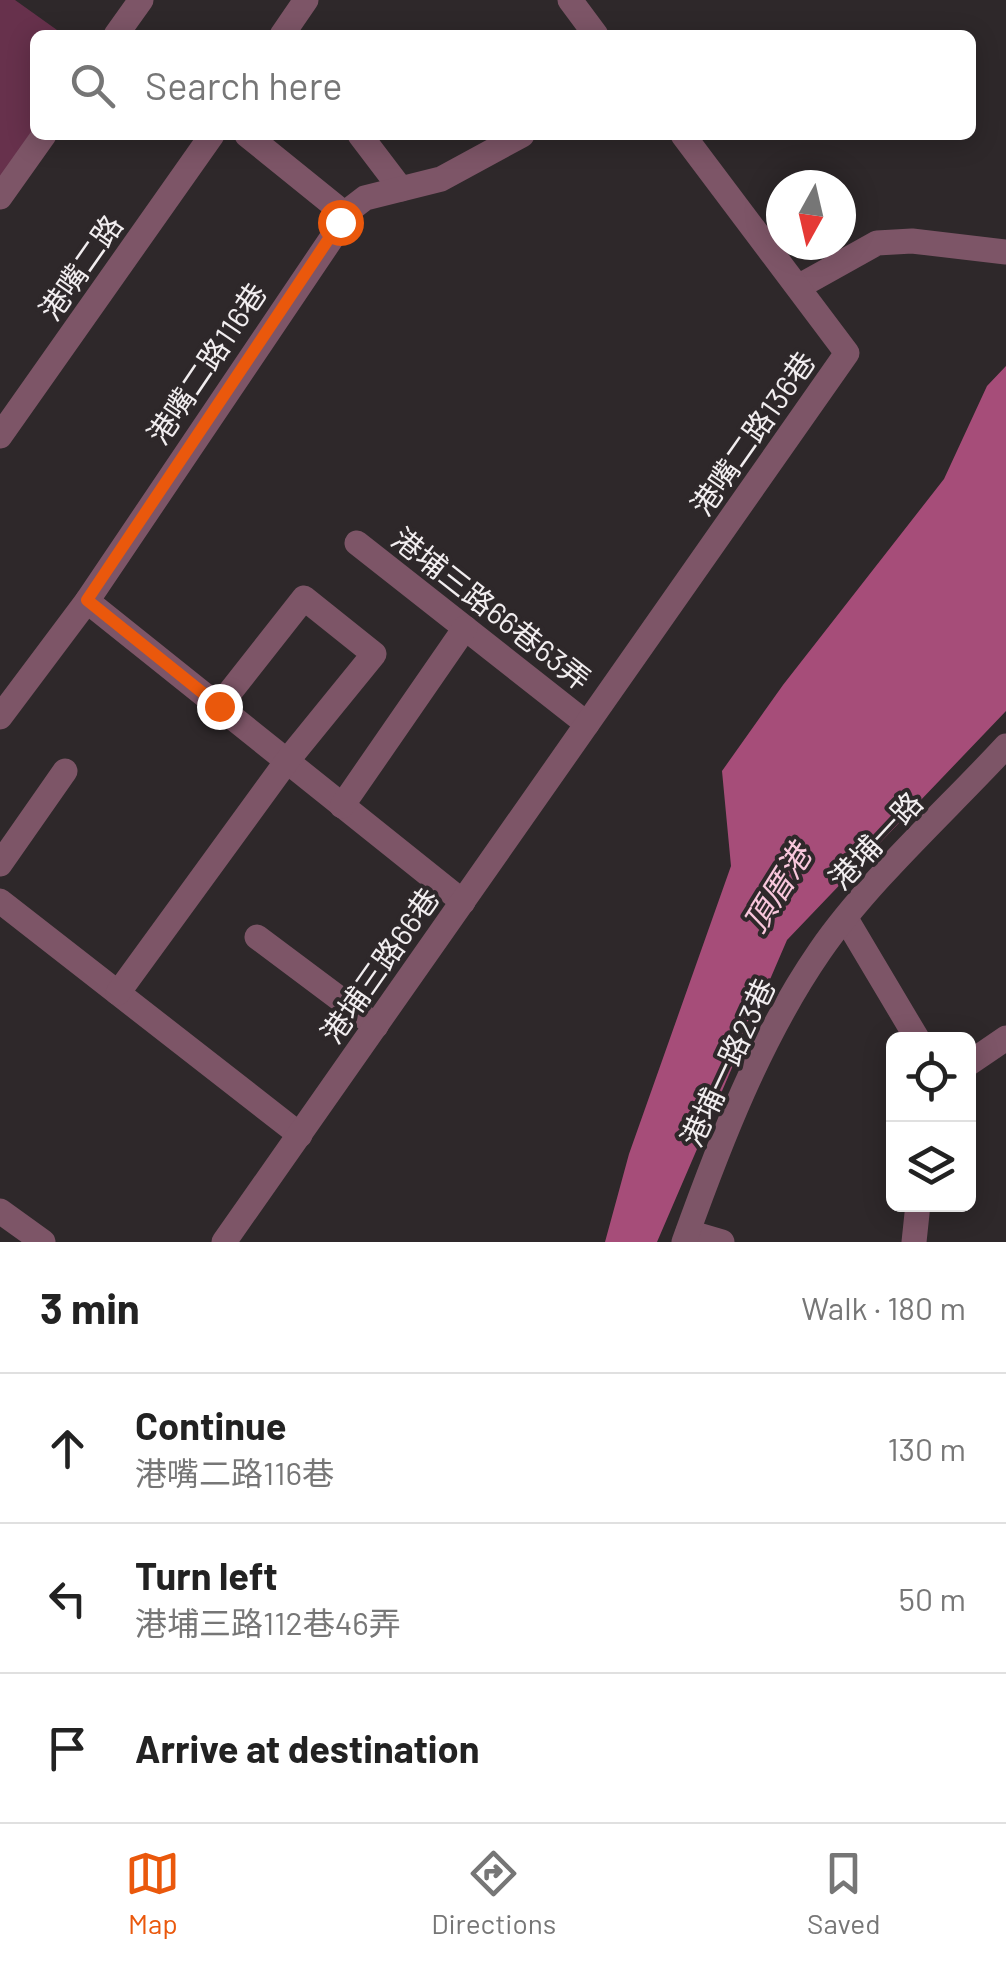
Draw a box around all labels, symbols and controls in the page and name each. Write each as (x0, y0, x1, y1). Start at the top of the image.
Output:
search box (30, 30, 976, 140)
icon: search (65, 58, 120, 113)
text: Search here (145, 62, 343, 108)
north arrow (766, 170, 856, 260)
route start (318, 200, 364, 246)
street label: 港嘴二路 (31, 208, 129, 326)
street label: 港嘴二路116巷 (139, 276, 273, 450)
street label: 港嘴二路136巷 (682, 344, 822, 522)
street label: 港埔三路66巷63弄 (386, 519, 598, 697)
route end (197, 684, 243, 730)
street label: 港埔一路 (821, 784, 929, 896)
water label: 頂厝港 (734, 834, 820, 939)
street label: 港埔三路66巷 (312, 881, 446, 1049)
street label: 港埔一路23巷 (672, 972, 782, 1152)
map controls (886, 1032, 976, 1212)
button: locate (886, 1032, 976, 1122)
button: layers (886, 1122, 976, 1212)
text: 3 min (40, 1282, 140, 1332)
text: Walk · 180 m (801, 1288, 966, 1326)
text: Continue (135, 1402, 286, 1448)
icon: ahead (40, 1421, 95, 1476)
text: 130 m (887, 1429, 966, 1467)
text: 港嘴二路116巷 (135, 1453, 334, 1491)
text: Turn left (135, 1552, 278, 1598)
icon: left (40, 1571, 95, 1626)
text: 50 m (899, 1579, 966, 1617)
text: 港埔三路112巷46弄 (135, 1603, 401, 1641)
icon: arrive (40, 1721, 95, 1776)
text: Arrive at destination (135, 1725, 480, 1771)
tab: Map (125, 1846, 180, 1940)
tab: Directions (431, 1846, 556, 1940)
tab: Saved (807, 1846, 881, 1940)

